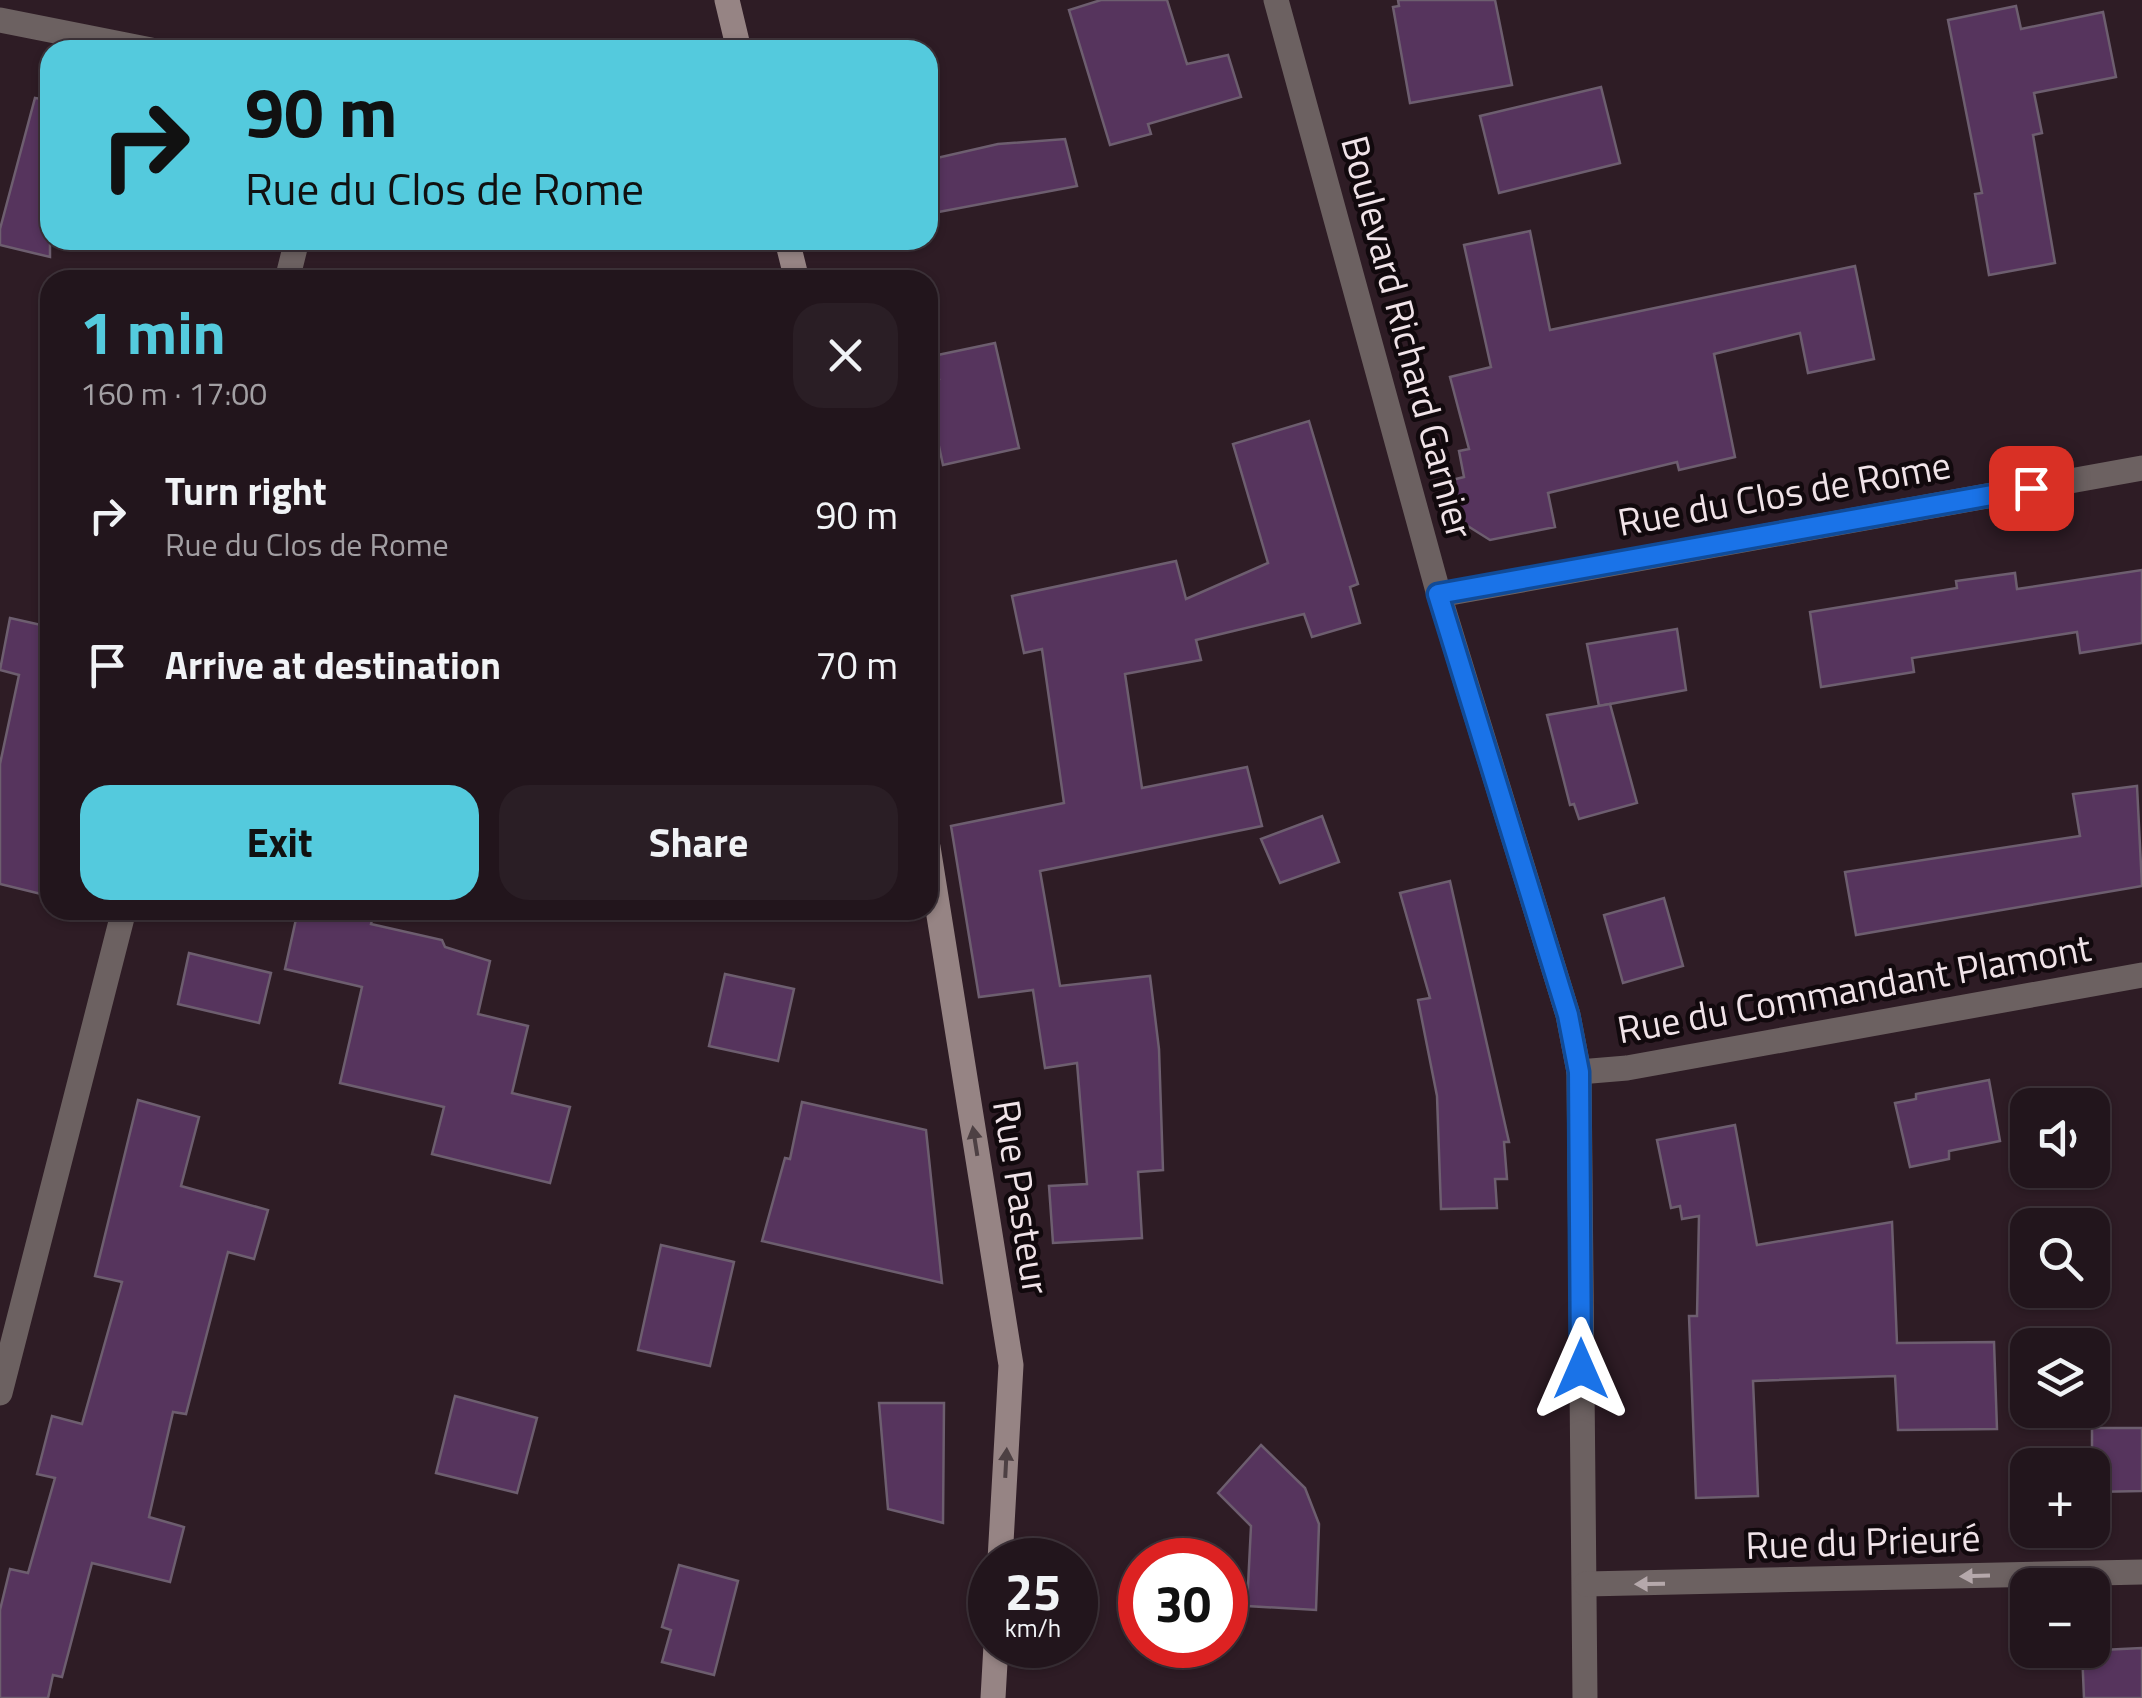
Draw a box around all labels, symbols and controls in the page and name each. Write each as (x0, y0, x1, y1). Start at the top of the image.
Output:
text: 90 m (245, 58, 398, 164)
icon: right (80, 80, 210, 210)
street label: Boulevard Richard Garnier (1326, 129, 1490, 545)
text: Rue du Clos de Rome (245, 154, 644, 222)
text: 1 min (80, 286, 226, 377)
button: close (793, 303, 898, 408)
text: 160 m · 17:00 (80, 369, 267, 417)
street label: Rue du Clos de Rome (1613, 435, 1955, 551)
pin (1989, 446, 2074, 531)
icon: arrive (2004, 461, 2059, 516)
text: Turn right (165, 462, 327, 520)
text: 90 m (815, 486, 898, 544)
icon: right (80, 488, 135, 543)
text: Rue du Clos de Rome (165, 520, 449, 568)
text: Arrive at destination (165, 636, 501, 694)
text: 70 m (815, 636, 898, 694)
icon: arrive (80, 638, 135, 693)
button: Exit (80, 785, 479, 900)
button: Share (499, 785, 898, 900)
street label: Rue du Commandant Plamont (1613, 918, 2095, 1058)
map controls (2010, 1088, 2110, 1668)
button: sound (2010, 1088, 2110, 1188)
street label: Rue Pasteur (978, 1096, 1066, 1298)
one-way arrow (967, 1124, 982, 1156)
button: search (2010, 1208, 2110, 1308)
position arrow (1529, 1317, 1633, 1421)
button: layers (2010, 1328, 2110, 1428)
one-way arrow (998, 1446, 1014, 1478)
button: + (2010, 1448, 2110, 1548)
street label: Rue du Prieuré (1745, 1508, 1981, 1574)
speed limit sign: 30 (1118, 1538, 1248, 1668)
text: 25 (1005, 1553, 1061, 1629)
one-way arrow (1958, 1568, 1990, 1584)
button: − (2010, 1568, 2110, 1668)
one-way arrow (1633, 1577, 1665, 1593)
text: km/h (1005, 1609, 1061, 1647)

